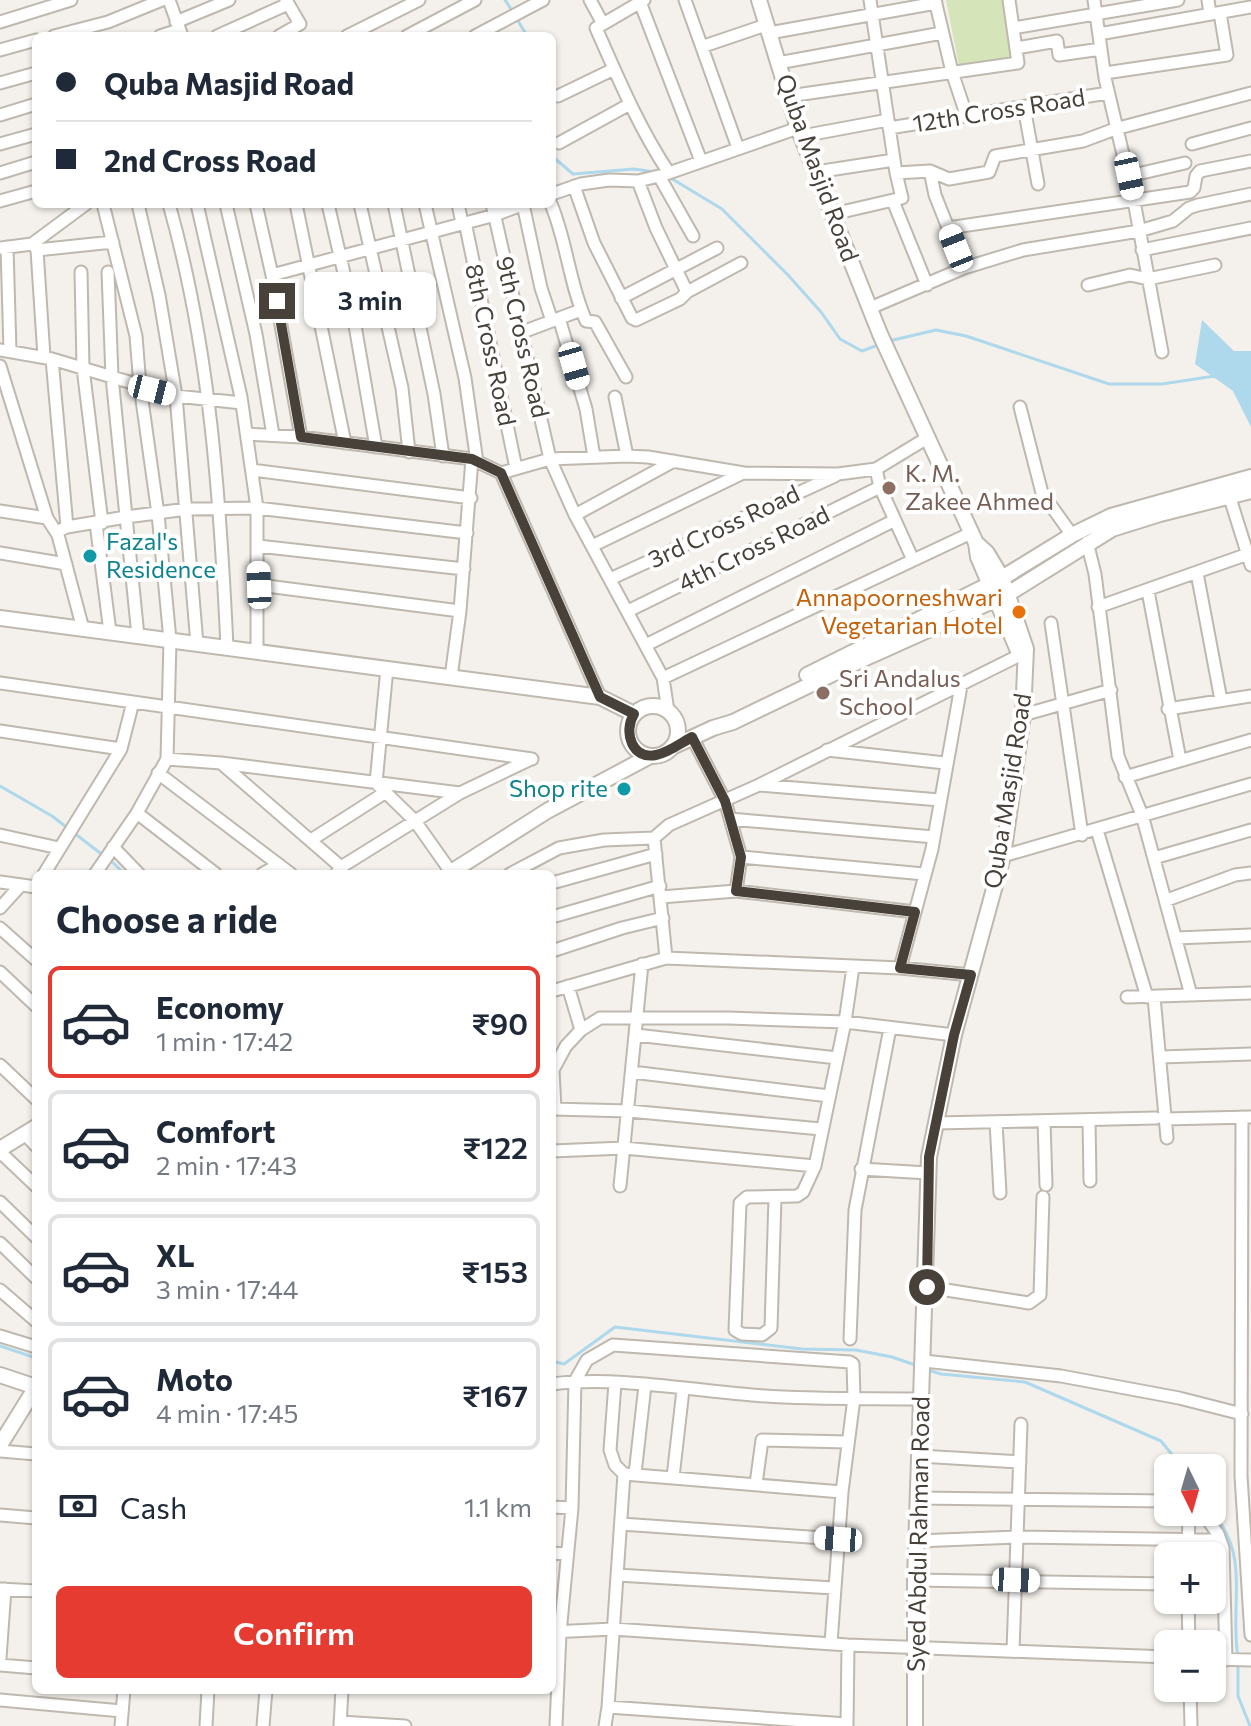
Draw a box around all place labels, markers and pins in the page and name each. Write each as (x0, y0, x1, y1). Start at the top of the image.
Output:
place label: K. M. Zakee Ahmed (905, 458, 1054, 515)
marker: K. M. Zakee Ahmed (880, 479, 898, 497)
place label: Fazal's Residence (106, 526, 216, 583)
marker: Fazal's Residence (81, 547, 99, 565)
place label: Annapoorneshwari Vegetarian Hotel (796, 582, 1003, 639)
marker: Annapoorneshwari Vegetarian Hotel (1010, 603, 1028, 621)
place label: Sri Andalus School (839, 663, 961, 720)
marker: Sri Andalus School (814, 684, 832, 702)
place label: Shop rite (509, 773, 608, 802)
marker: Shop rite (615, 780, 633, 798)

